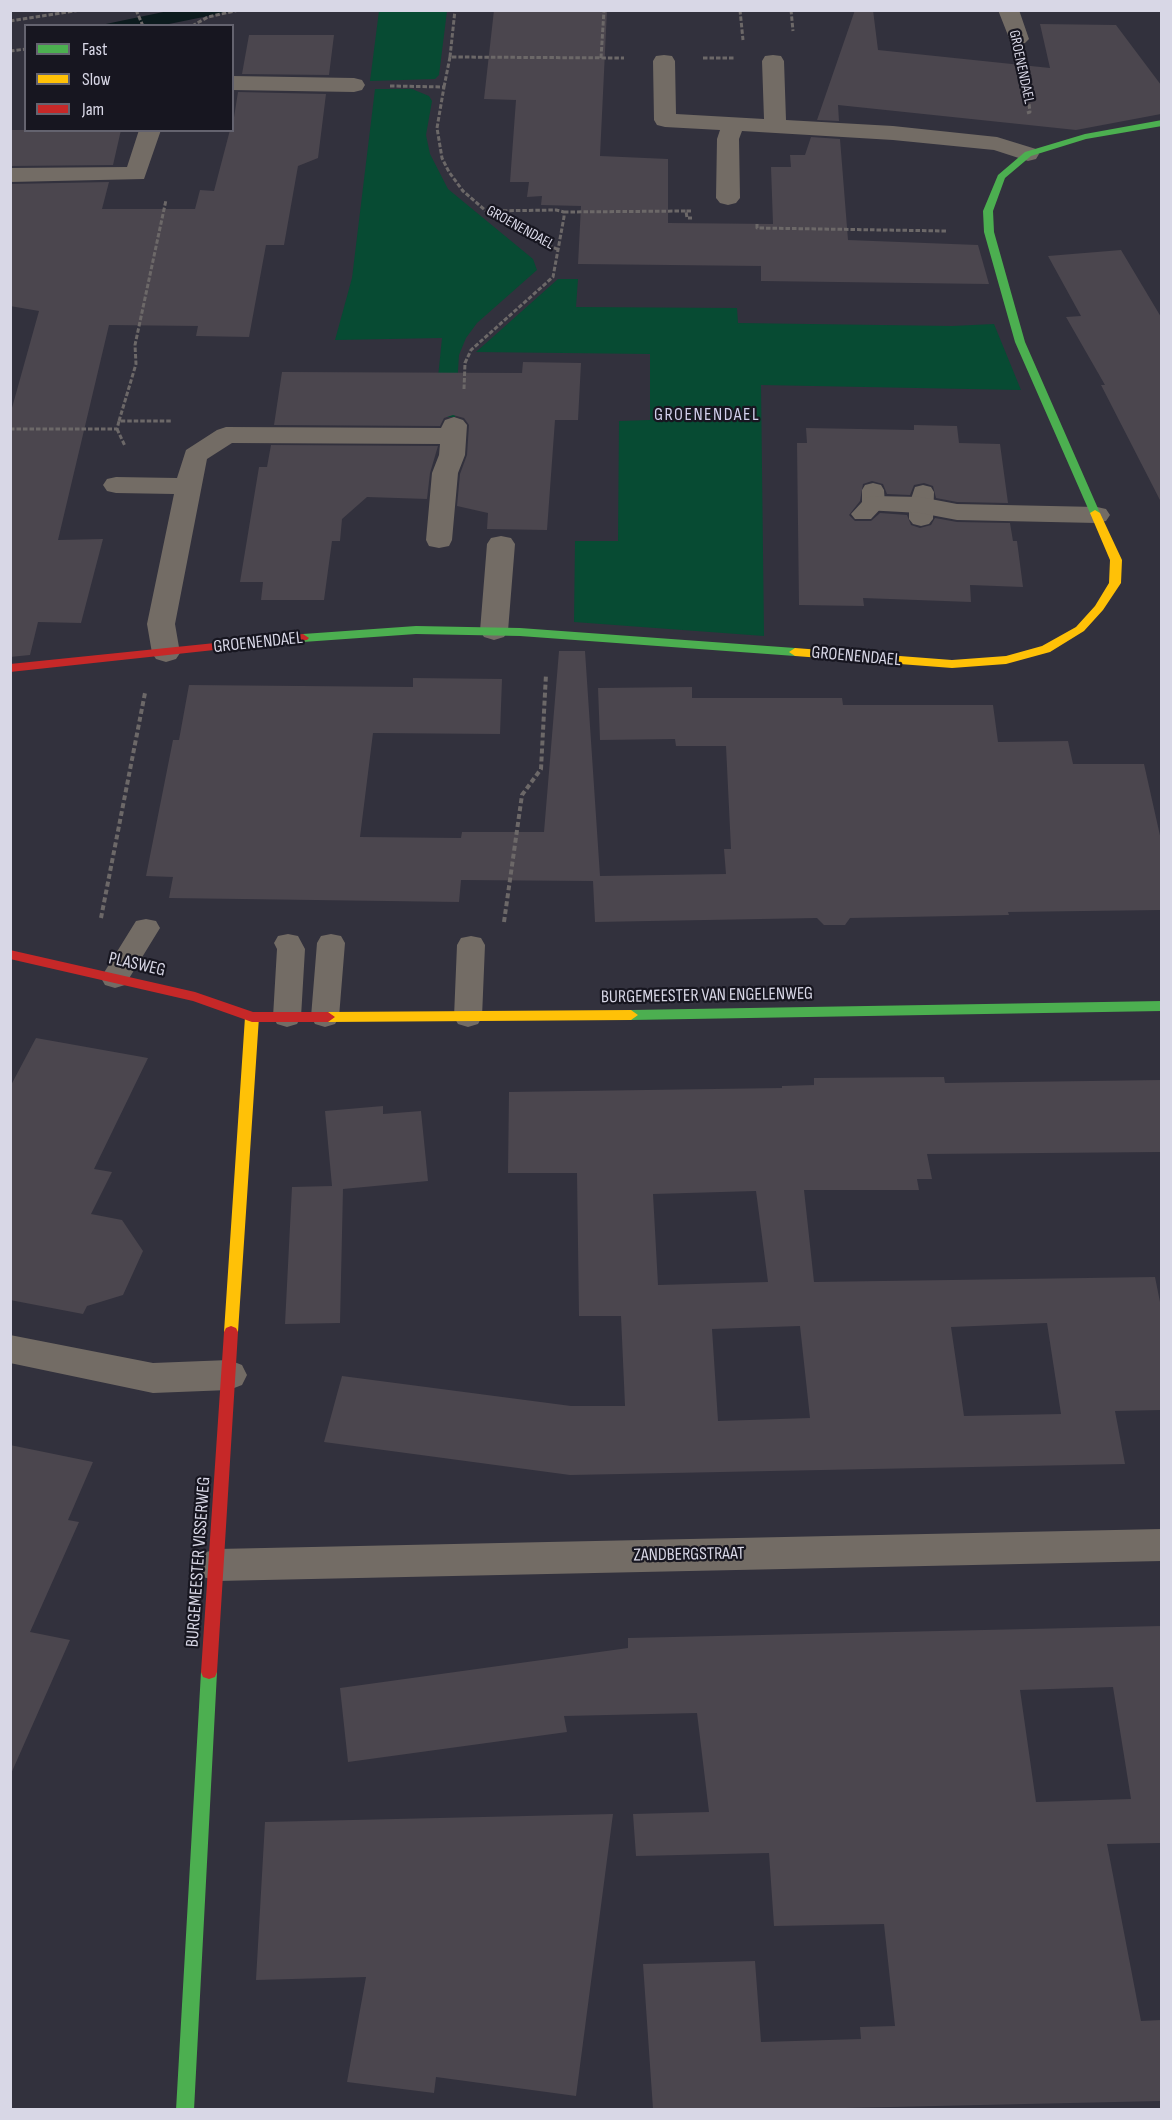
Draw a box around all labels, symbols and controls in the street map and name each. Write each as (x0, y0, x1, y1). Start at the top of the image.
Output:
legend (24, 24, 234, 132)
street label: GROENENDAEL (1004, 29, 1038, 105)
text: Fast (82, 39, 107, 60)
text: Slow (82, 69, 111, 90)
text: Jam (82, 99, 104, 120)
street label: GROENENDAEL (483, 202, 557, 254)
district label: GROENENDAEL (654, 404, 760, 426)
street label: GROENENDAEL (212, 628, 304, 658)
street label: GROENENDAEL (810, 642, 902, 672)
street label: PLASWEG (106, 948, 168, 982)
street label: BURGEMEESTER VAN ENGELENWEG (601, 983, 813, 1009)
street label: BURGEMEESTER VISSERWEG (182, 1476, 216, 1648)
street label: ZANDBERGSTRAAT (633, 1543, 745, 1567)

